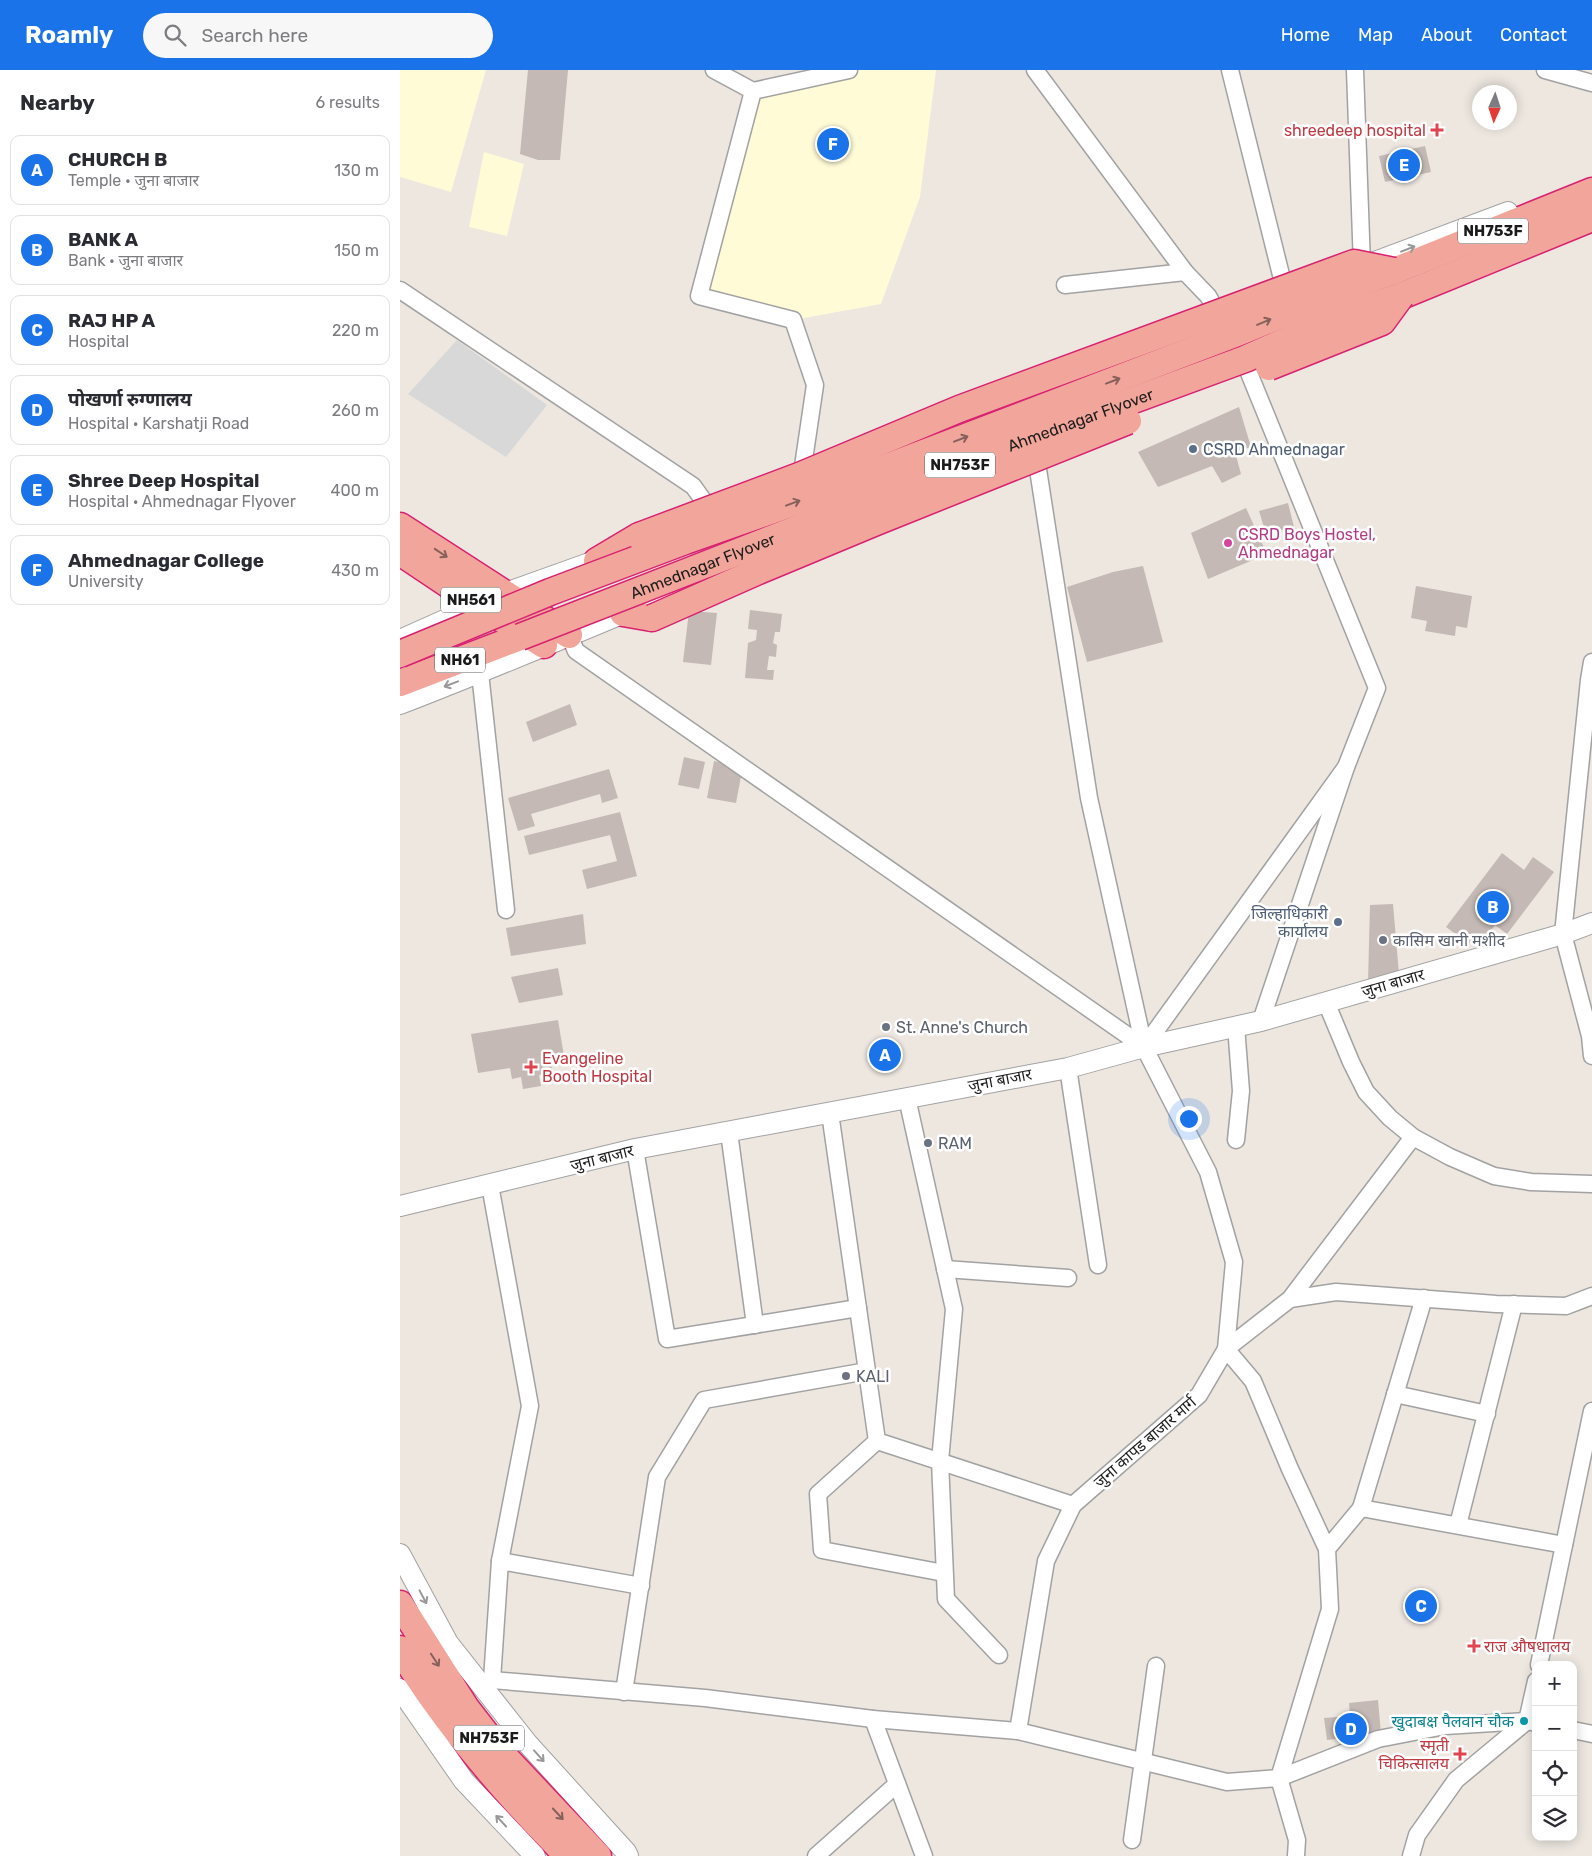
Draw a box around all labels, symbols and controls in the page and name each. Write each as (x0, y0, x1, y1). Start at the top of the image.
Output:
search box (143, 13, 493, 58)
text: Roamly (25, 21, 113, 49)
icon: search (161, 21, 189, 49)
text: Search here (201, 24, 308, 47)
text: Home (1281, 24, 1330, 46)
text: Map (1358, 24, 1393, 46)
text: About (1421, 24, 1472, 46)
text: Contact (1500, 24, 1567, 46)
north arrow (1472, 85, 1517, 130)
text: Nearby (20, 90, 95, 115)
text: 6 results (315, 93, 380, 112)
place label: shreedeep hospital (1284, 121, 1426, 140)
marker: shreedeep hospital (1430, 123, 1444, 137)
pin: F (817, 125, 849, 163)
pin: E (1388, 146, 1420, 184)
text: CHURCH B (68, 148, 167, 171)
text: A (31, 161, 43, 180)
text: 130 m (334, 161, 379, 180)
text: Temple · जुना बाजार (68, 171, 199, 190)
road number: NH753F (1458, 218, 1528, 244)
text: BANK A (68, 228, 138, 251)
text: B (31, 241, 43, 260)
text: 150 m (334, 241, 379, 260)
one-way arrow (1400, 244, 1415, 253)
text: Bank · जुना बाजार (68, 251, 183, 270)
text: RAJ HP A (68, 309, 155, 332)
one-way arrow (1256, 316, 1271, 326)
text: C (31, 321, 43, 340)
text: 220 m (332, 321, 379, 340)
text: Hospital (68, 332, 129, 351)
one-way arrow (1104, 376, 1120, 385)
street label: Ahmednagar Flyover (1005, 384, 1156, 455)
text: पोखर्णा रुग्णालय (68, 388, 192, 411)
text: D (31, 401, 43, 420)
text: 260 m (332, 401, 379, 420)
text: Hospital · Karshatji Road (68, 414, 249, 433)
one-way arrow (953, 434, 968, 443)
place label: CSRD Ahmednagar (1203, 440, 1345, 459)
marker: CSRD Ahmednagar (1187, 443, 1199, 455)
road number: NH753F (925, 452, 995, 478)
text: Shree Deep Hospital (68, 469, 260, 492)
text: E (32, 481, 42, 500)
text: 400 m (331, 481, 379, 500)
text: Hospital · Ahmednagar Flyover (68, 492, 296, 511)
one-way arrow (784, 498, 800, 507)
place label: CSRD Boys Hostel, Ahmednagar (1238, 525, 1376, 562)
street label: Ahmednagar Flyover (627, 529, 778, 603)
marker: CSRD Boys Hostel, Ahmednagar (1222, 537, 1234, 549)
one-way arrow (434, 547, 448, 558)
text: Ahmednagar College (68, 549, 264, 572)
text: F (32, 561, 42, 580)
text: 430 m (331, 561, 379, 580)
text: University (68, 572, 144, 591)
road number: NH561 (441, 588, 501, 612)
road number: NH61 (435, 648, 485, 672)
one-way arrow (444, 680, 459, 690)
pin: B (1477, 888, 1509, 926)
place label: जिल्हाधिकारी कार्यालय (1251, 904, 1329, 941)
marker: जिल्हाधिकारी कार्यालय (1332, 916, 1344, 928)
place label: कासिम खानी मशीद (1393, 931, 1506, 950)
marker: कासिम खानी मशीद (1377, 934, 1389, 946)
street label: जुना बाजार (1359, 965, 1427, 1002)
place label: St. Anne's Church (896, 1018, 1028, 1037)
marker: St. Anne's Church (880, 1021, 892, 1033)
pin: A (869, 1036, 901, 1074)
place label: Evangeline Booth Hospital (542, 1049, 652, 1086)
marker: Evangeline Booth Hospital (524, 1060, 538, 1074)
street label: जुना बाजार (966, 1064, 1034, 1096)
your location (1176, 1106, 1202, 1132)
place label: RAM (938, 1134, 972, 1153)
marker: RAM (922, 1137, 934, 1149)
street label: जुना बाजार (568, 1141, 636, 1176)
place label: KALI (856, 1367, 890, 1386)
marker: KALI (840, 1370, 852, 1382)
street label: जुना कापड बाजार मार्ग (1090, 1392, 1201, 1492)
pin: C (1405, 1587, 1437, 1625)
one-way arrow (418, 1589, 428, 1604)
place label: राज औषधालय (1484, 1637, 1571, 1656)
marker: राज औषधालय (1468, 1640, 1480, 1652)
one-way arrow (430, 1653, 440, 1667)
map controls (1532, 1661, 1577, 1841)
button: + (1532, 1661, 1577, 1706)
button: − (1532, 1706, 1577, 1751)
pin: D (1335, 1710, 1367, 1748)
place label: खुदाबक्ष पैलवान चौक (1391, 1712, 1515, 1732)
marker: खुदाबक्ष पैलवान चौक (1518, 1715, 1530, 1727)
road number: NH753F (454, 1726, 524, 1750)
place label: स्मृती चिकित्सालय (1379, 1736, 1450, 1773)
marker: स्मृती चिकित्सालय (1453, 1747, 1467, 1761)
one-way arrow (533, 1749, 545, 1762)
button: locate (1532, 1751, 1577, 1796)
button: layers (1532, 1796, 1577, 1841)
one-way arrow (552, 1807, 564, 1820)
one-way arrow (495, 1814, 507, 1827)

